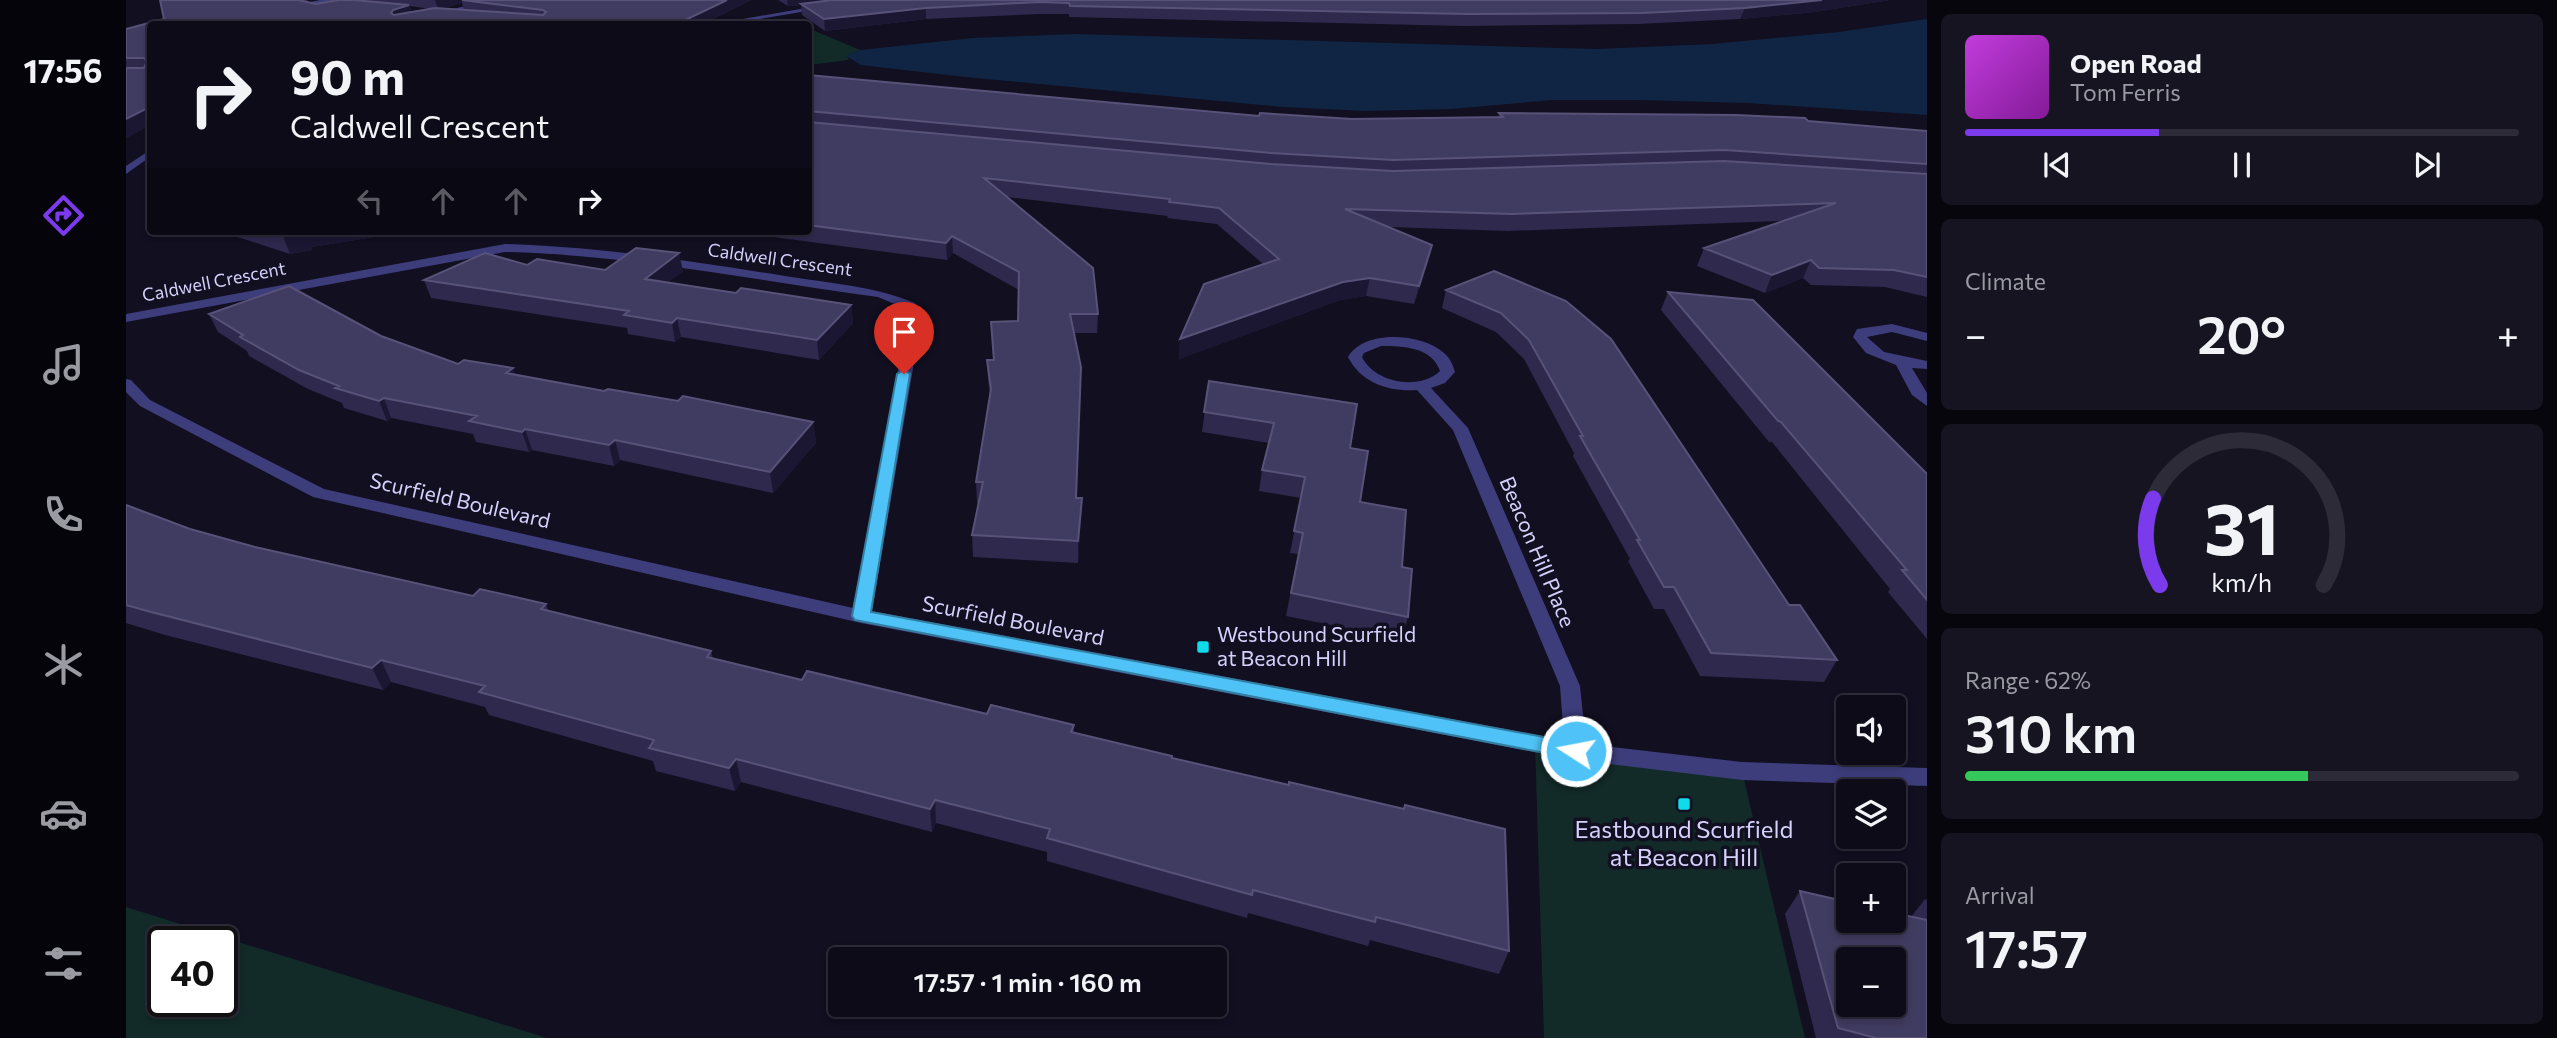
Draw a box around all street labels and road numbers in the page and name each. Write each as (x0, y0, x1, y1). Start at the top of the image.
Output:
street label: Caldwell Crescent (706, 238, 854, 280)
street label: Caldwell Crescent (140, 256, 288, 306)
street label: Scurfield Boulevard (368, 467, 553, 532)
street label: Beacon Hill Place (1495, 472, 1581, 631)
street label: Scurfield Boulevard (920, 590, 1106, 649)

